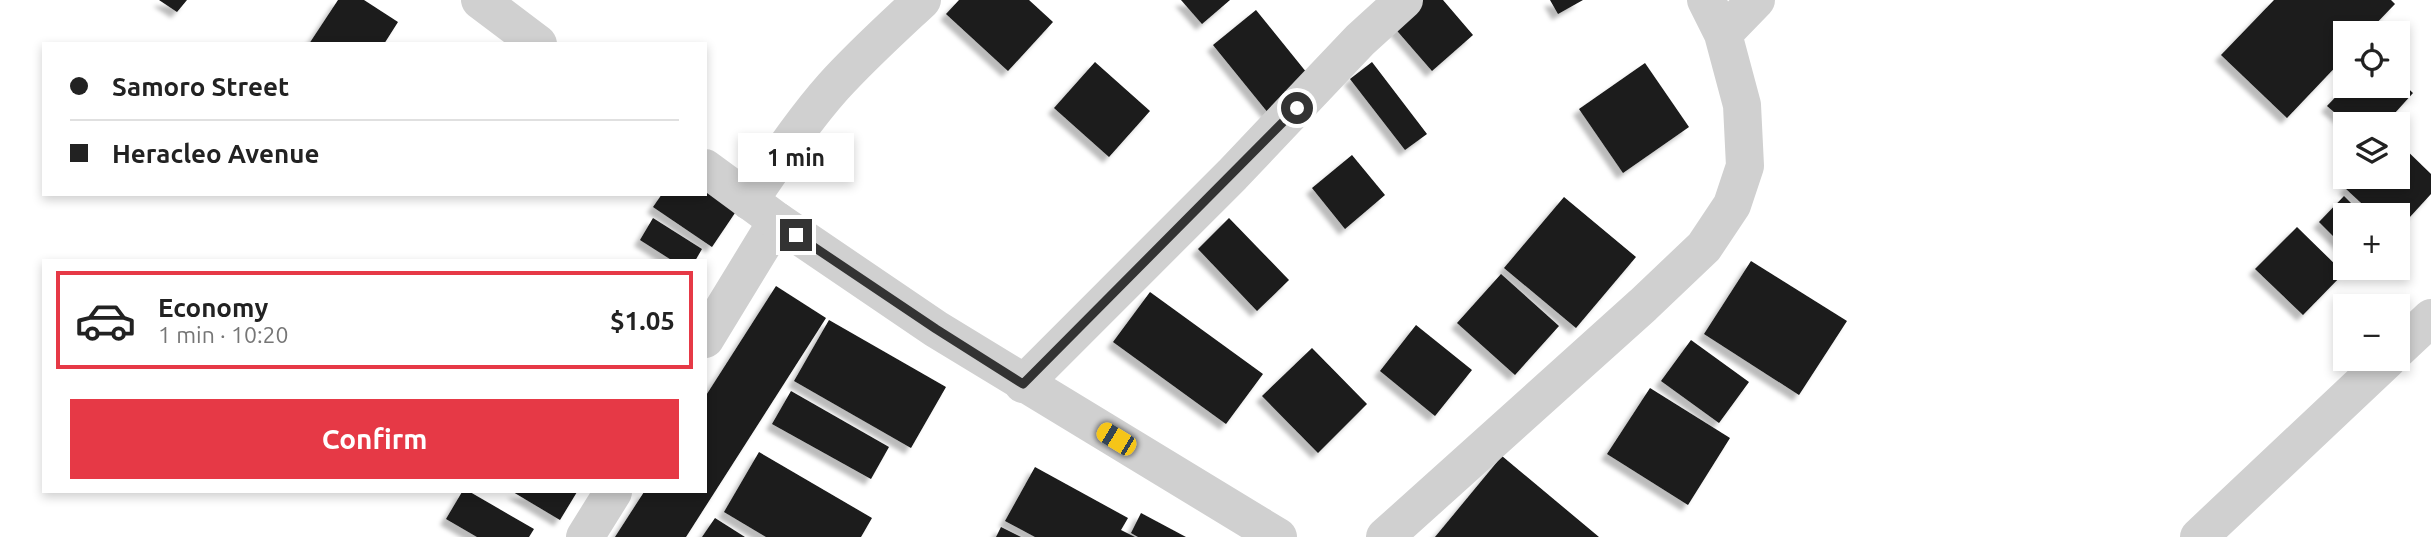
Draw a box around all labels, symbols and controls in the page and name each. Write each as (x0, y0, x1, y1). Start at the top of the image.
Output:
map controls (2333, 21, 2410, 371)
button: locate (2333, 21, 2410, 98)
text: Samoro Street (112, 72, 289, 101)
route start (1281, 92, 1313, 124)
button: layers (2333, 112, 2410, 189)
callout: 1 min (738, 134, 854, 182)
text: Heracleo Avenue (112, 139, 319, 168)
text: 1 min (767, 145, 825, 170)
button: + (2333, 203, 2410, 280)
route end (780, 219, 812, 251)
icon: car (74, 289, 137, 352)
text: Economy (158, 293, 268, 322)
button: − (2333, 294, 2410, 371)
text: $1.05 (610, 306, 675, 335)
text: 1 min · 10:20 (158, 322, 289, 347)
button: Confirm (70, 399, 679, 479)
car (1093, 419, 1140, 459)

